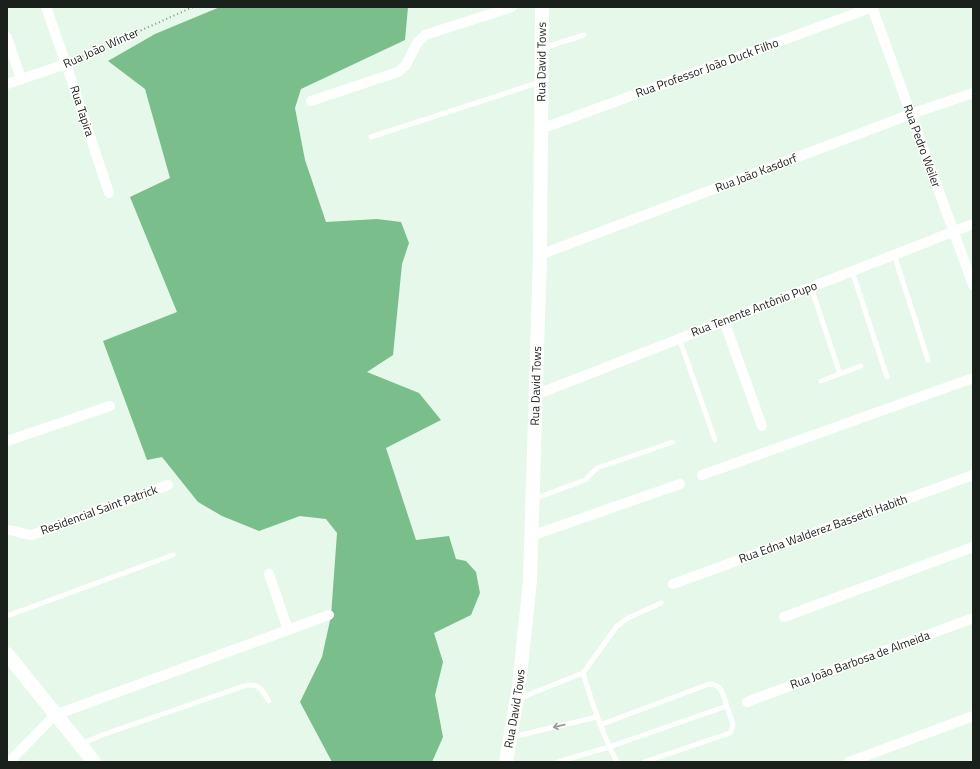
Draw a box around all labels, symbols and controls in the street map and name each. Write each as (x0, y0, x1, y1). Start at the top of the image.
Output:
street label: Rua David Tows (531, 21, 551, 102)
street label: Rua João Winter (60, 22, 142, 73)
street label: Rua Professor João Duck Filho (633, 33, 781, 102)
street label: Rua Tapira (65, 83, 100, 139)
street label: Rua Pedro Weiler (899, 102, 946, 190)
street label: Rua João Kasdorf (712, 148, 800, 197)
street label: Rua Tenente Antônio Pupo (688, 276, 820, 341)
street label: Rua David Tows (525, 345, 546, 426)
street label: Residencial Saint Patrick (38, 479, 160, 540)
street label: Rua Edna Walderez Bassetti Habith (736, 489, 910, 568)
street label: Rua João Barbosa de Almeida (787, 625, 932, 694)
street label: Rua David Tows (499, 668, 530, 750)
one-way arrow (553, 723, 566, 730)

